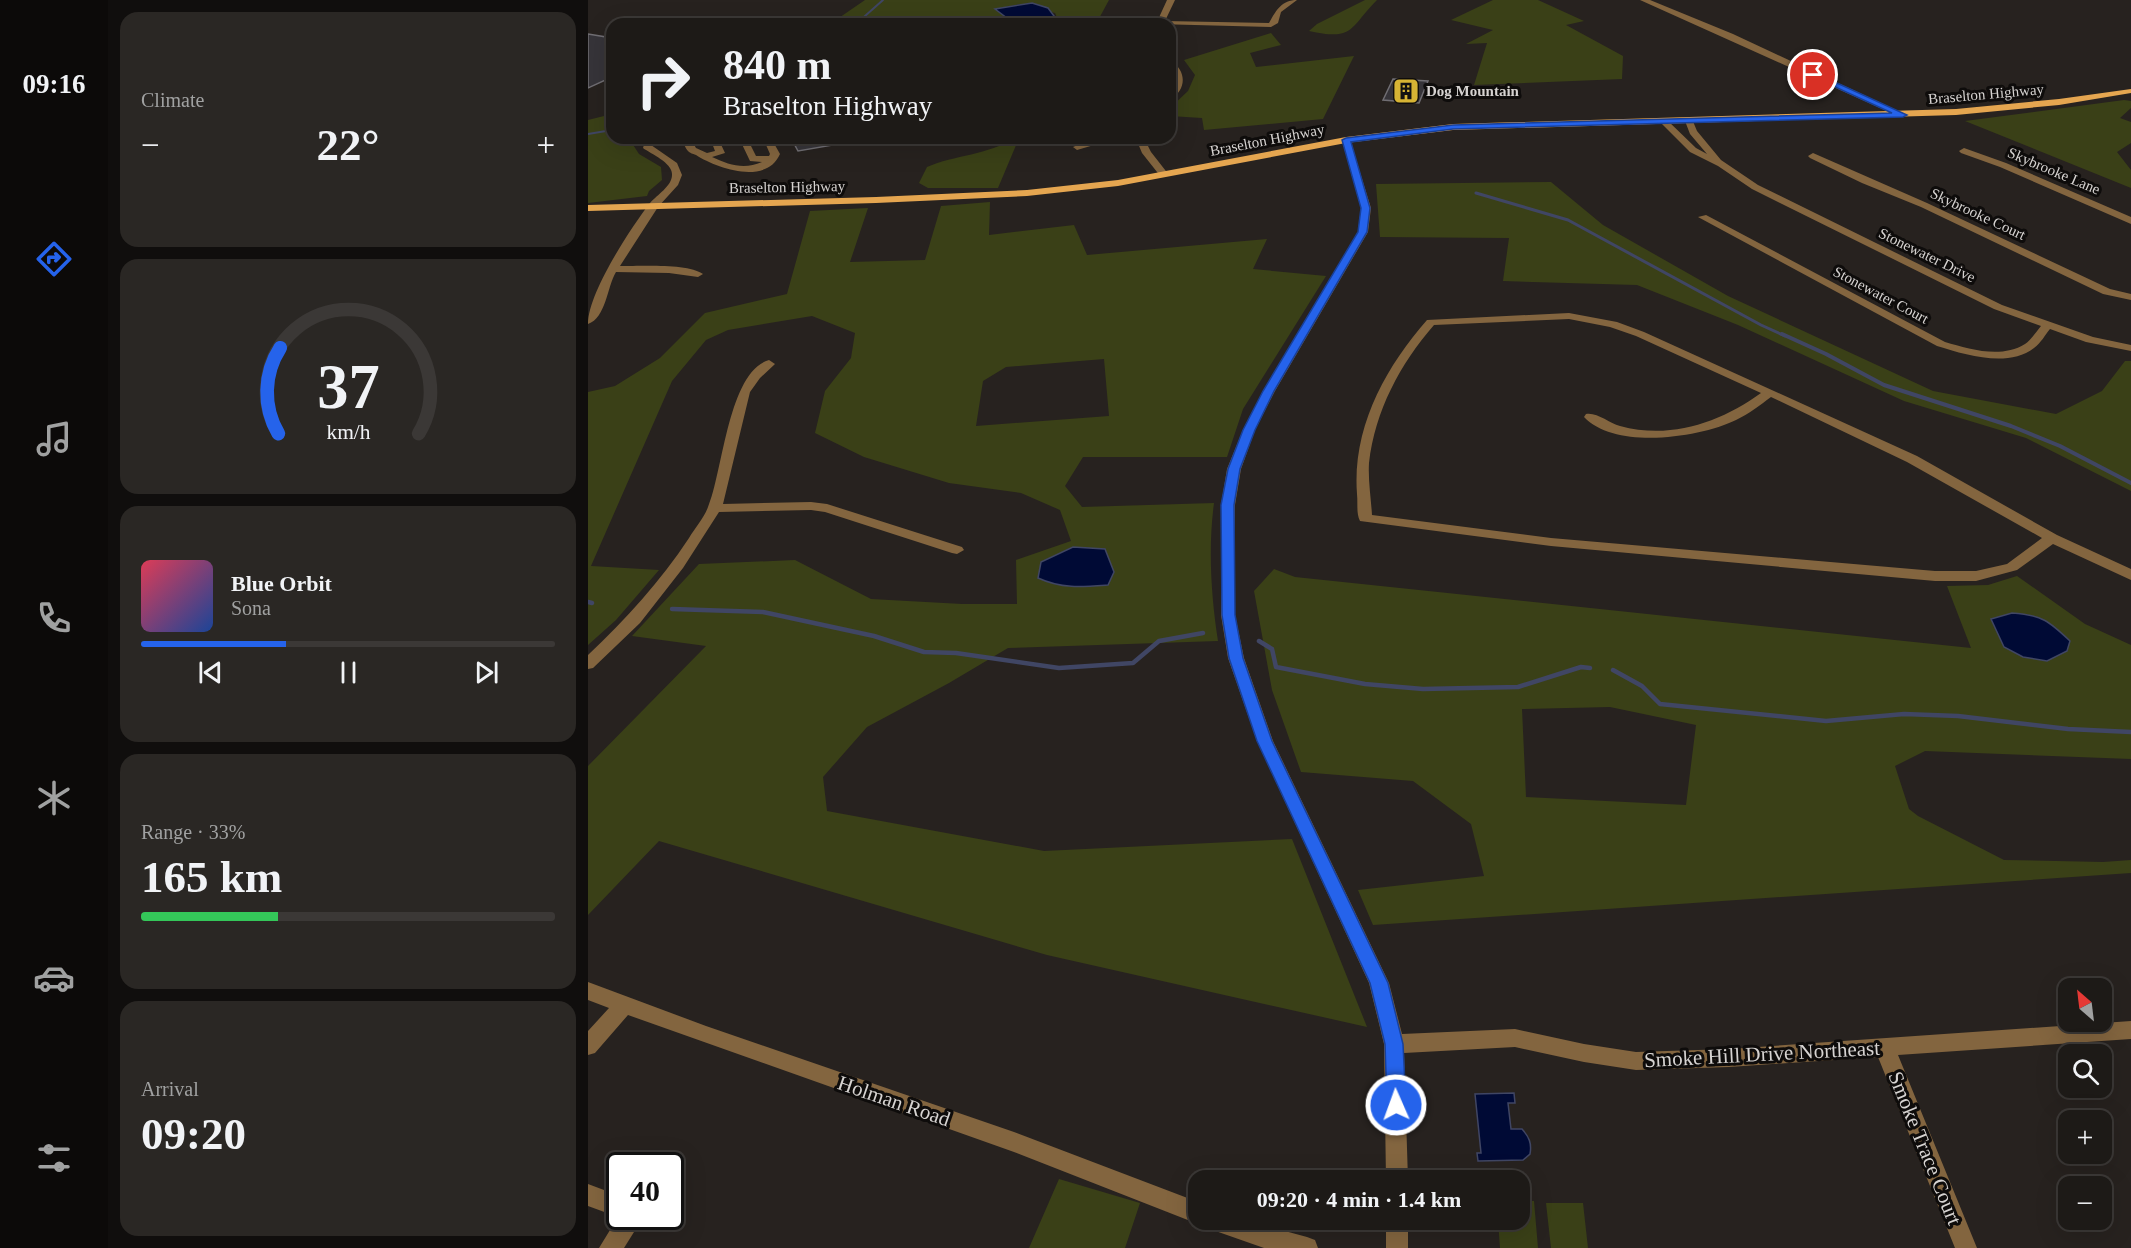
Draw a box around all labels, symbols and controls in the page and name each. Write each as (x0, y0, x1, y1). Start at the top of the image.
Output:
icon: right (624, 42, 702, 120)
text: 840 m (723, 42, 832, 88)
pin (1787, 49, 1838, 100)
icon: arrive (1796, 58, 1829, 91)
text: 09:16 (23, 69, 86, 99)
building icon: Dog Mountain (1391, 76, 1421, 106)
street label: Braselton Highway (1927, 81, 2045, 107)
place label: Dog Mountain (1426, 83, 1520, 99)
text: Climate (141, 89, 204, 111)
text: Braselton Highway (723, 91, 932, 121)
text: 22° (317, 120, 380, 170)
street label: Braselton Highway (1208, 121, 1326, 159)
text: − (141, 127, 160, 163)
text: + (536, 127, 555, 163)
street label: Skybrooke Lane (2005, 144, 2103, 198)
street label: Braselton Highway (729, 178, 846, 196)
street label: Skybrooke Court (1928, 185, 2029, 243)
street label: Stonewater Drive (1876, 225, 1978, 285)
icon: directions (33, 238, 75, 280)
street label: Stonewater Court (1831, 263, 1932, 327)
text: 37 (317, 352, 379, 421)
icon: music (33, 418, 75, 460)
text: km/h (326, 420, 370, 444)
text: Blue Orbit (231, 571, 332, 596)
icon: phone (33, 597, 75, 639)
text: Sona (231, 597, 271, 619)
icon: previous (194, 656, 227, 689)
icon: pause (332, 656, 365, 689)
icon: next (470, 656, 503, 689)
icon: climate (33, 777, 75, 819)
text: Range · 33% (141, 821, 245, 843)
text: 165 km (141, 852, 282, 902)
icon: car (33, 957, 75, 999)
north arrow (2058, 978, 2112, 1032)
map controls (2058, 978, 2112, 1230)
street label: Smoke Hill Drive Northeast (1643, 1036, 1881, 1072)
button: search (2058, 1044, 2112, 1098)
street label: Smoke Trace Court (1883, 1068, 1967, 1228)
street label: Holman Road (835, 1071, 954, 1132)
position arrow (1364, 1073, 1428, 1137)
text: Arrival (141, 1078, 199, 1100)
text: 09:20 (141, 1109, 246, 1159)
button: + (2058, 1110, 2112, 1164)
icon: filters (33, 1137, 75, 1179)
speed limit sign: 40 (606, 1152, 684, 1230)
button: − (2058, 1176, 2112, 1230)
text: 09:20 · 4 min · 1.4 km (1257, 1187, 1461, 1212)

